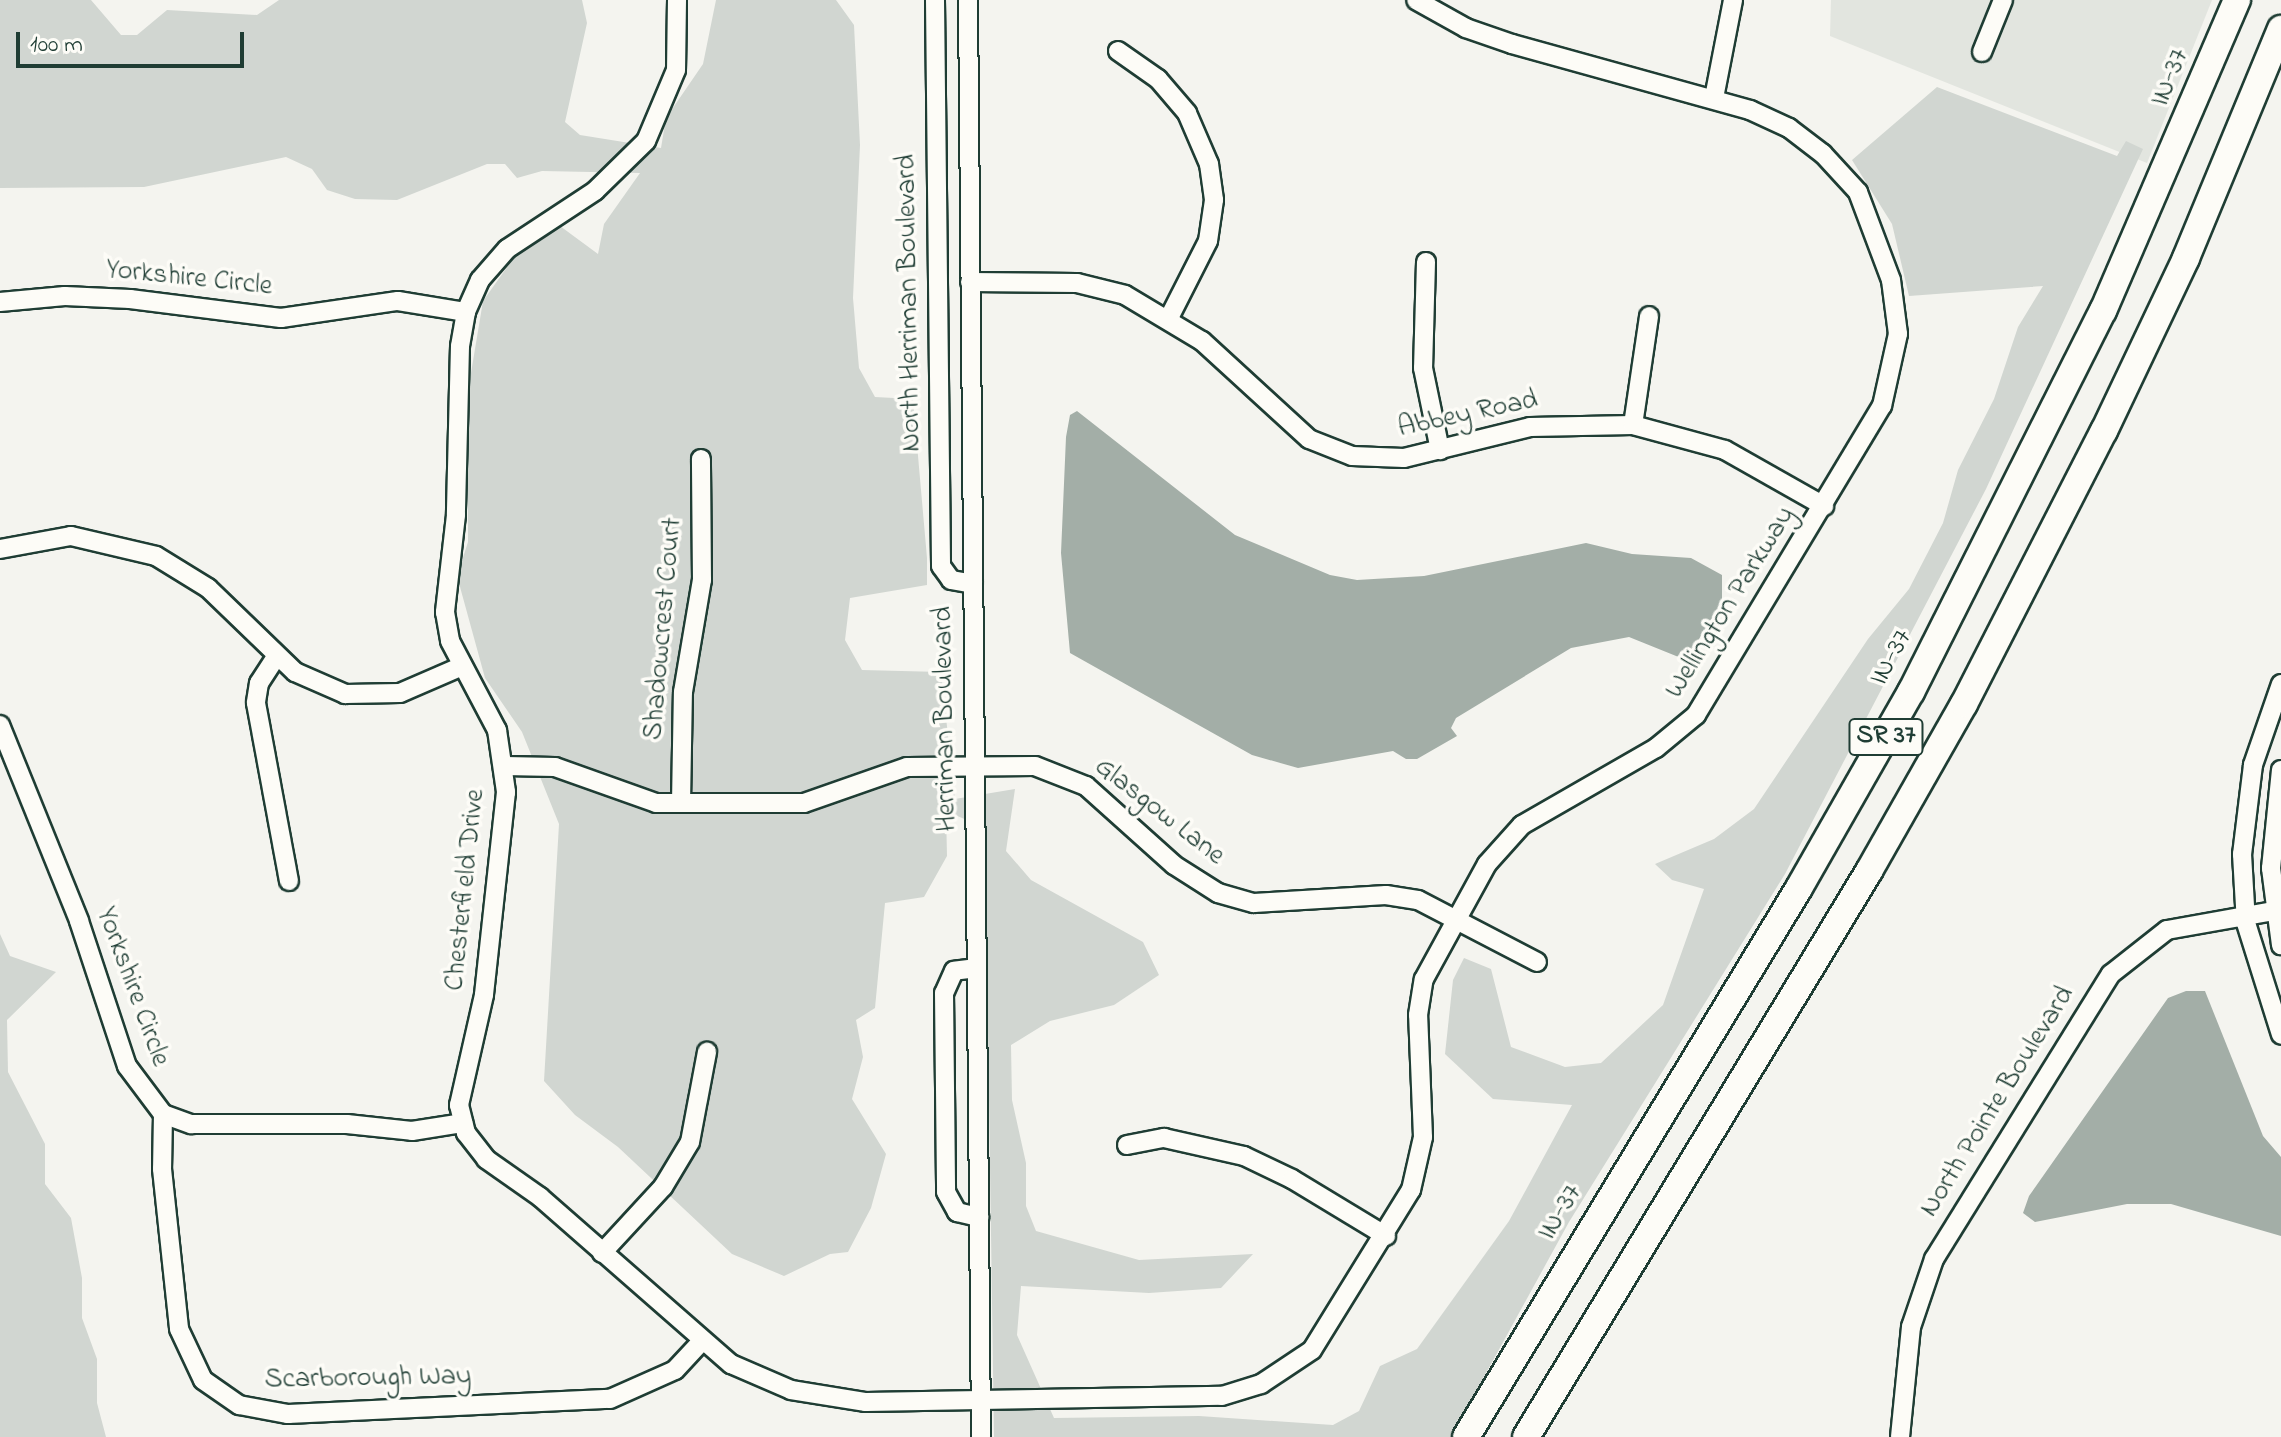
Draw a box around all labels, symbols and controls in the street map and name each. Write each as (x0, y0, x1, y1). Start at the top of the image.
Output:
scale bar (20, 16, 248, 66)
text: 100 m (30, 28, 83, 63)
street label: IN-37 (2144, 44, 2198, 112)
street label: North Herriman Boulevard (891, 154, 929, 452)
street label: Yorkshire Circle (104, 254, 274, 304)
street label: Abbey Road (1395, 384, 1541, 446)
street label: Wellington Parkway (1659, 501, 1803, 705)
street label: Shadowcrest Court (638, 516, 690, 742)
street label: Herriman Boulevard (927, 606, 965, 832)
street label: IN-37 (1863, 624, 1921, 692)
road number: SR 37 (1848, 715, 1924, 759)
street label: Glasgow Lane (1087, 751, 1231, 873)
street label: Chesterfield Drive (439, 788, 493, 992)
street label: Yorkshire Circle (88, 903, 176, 1071)
street label: North Pointe Boulevard (1913, 980, 2083, 1224)
street label: IN-37 (1531, 1179, 1591, 1247)
street label: Scarborough Way (264, 1360, 472, 1398)

